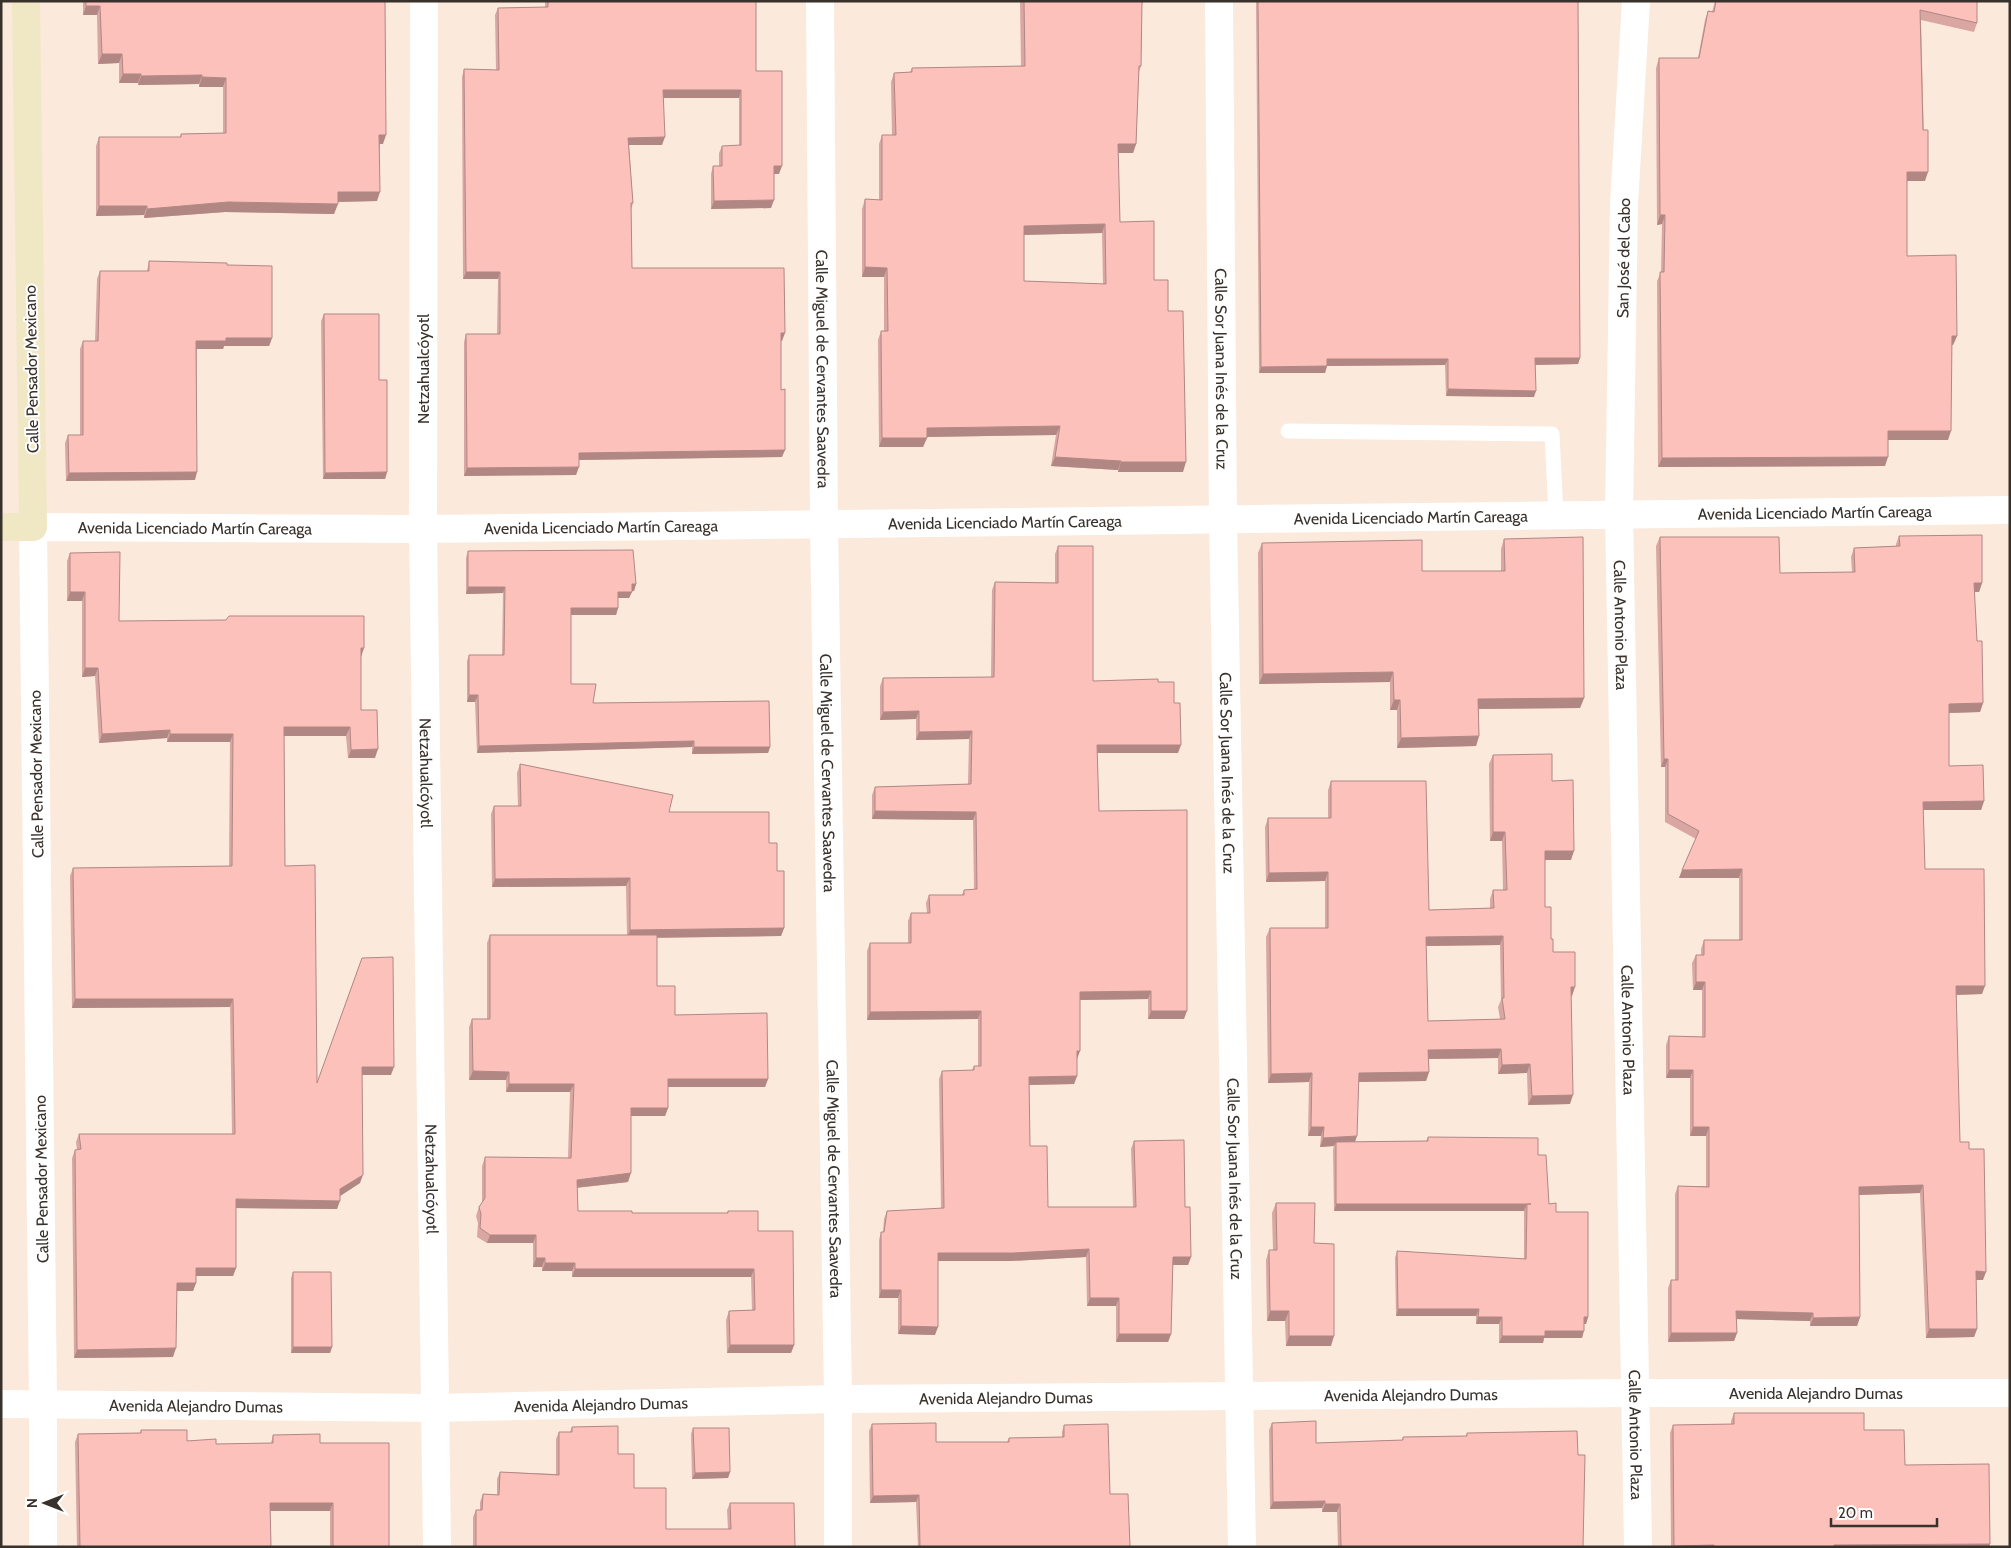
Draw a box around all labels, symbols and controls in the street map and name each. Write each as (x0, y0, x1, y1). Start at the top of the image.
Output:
street label: San José del Cabo (1613, 197, 1634, 318)
street label: Calle Miguel de Cervantes Saavedra (812, 250, 833, 489)
street label: Calle Sor Juana Inés de la Cruz (1211, 268, 1232, 470)
street label: Calle Pensador Mexicano (21, 285, 42, 453)
street label: Netzahualcóyotl (414, 314, 433, 424)
street label: Avenida Licenciado Martín Careaga (1698, 502, 1932, 524)
street label: Avenida Licenciado Martín Careaga (1294, 507, 1528, 529)
street label: Avenida Licenciado Martín Careaga (888, 512, 1122, 533)
street label: Avenida Licenciado Martín Careaga (484, 516, 718, 538)
street label: Avenida Licenciado Martín Careaga (78, 518, 312, 538)
street label: Calle Antonio Plaza (1610, 560, 1631, 691)
street label: Calle Miguel de Cervantes Saavedra (816, 654, 839, 893)
street label: Calle Sor Juana Inés de la Cruz (1216, 672, 1239, 874)
street label: Calle Pensador Mexicano (26, 690, 47, 858)
street label: Netzahualcóyotl (416, 718, 436, 828)
street label: Calle Antonio Plaza (1617, 965, 1639, 1096)
street label: Calle Miguel de Cervantes Saavedra (823, 1059, 845, 1299)
street label: Calle Sor Juana Inés de la Cruz (1223, 1078, 1246, 1280)
street label: Calle Pensador Mexicano (31, 1095, 52, 1263)
street label: Netzahualcóyotl (421, 1124, 442, 1234)
street label: Calle Antonio Plaza (1625, 1370, 1646, 1500)
street label: Avenida Alejandro Dumas (1729, 1384, 1903, 1403)
street label: Avenida Alejandro Dumas (1324, 1385, 1498, 1405)
street label: Avenida Alejandro Dumas (919, 1388, 1093, 1408)
street label: Avenida Alejandro Dumas (514, 1393, 688, 1416)
street label: Avenida Alejandro Dumas (109, 1396, 283, 1417)
north arrow (20, 1478, 70, 1528)
scale bar (1831, 1496, 1937, 1528)
text: N (23, 1498, 41, 1508)
text: 20 m (1838, 1504, 1873, 1522)

